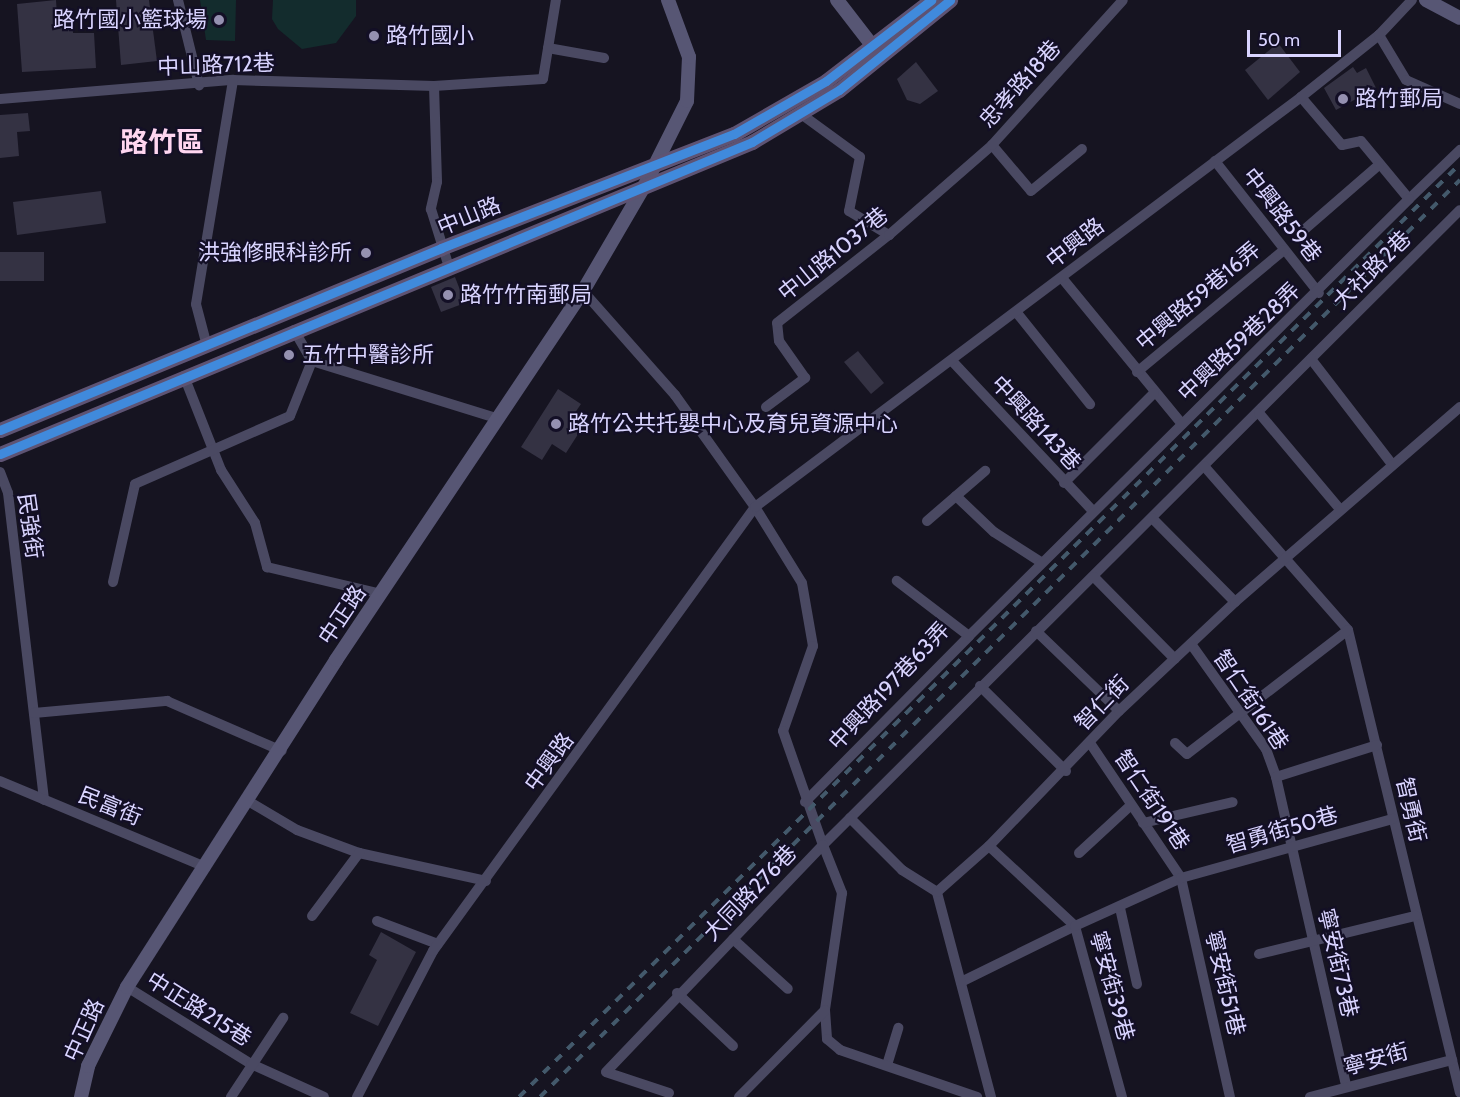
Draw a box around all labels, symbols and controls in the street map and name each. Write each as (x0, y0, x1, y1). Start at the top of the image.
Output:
place label: 路竹國小籃球場 (53, 7, 207, 33)
marker: 路竹國小籃球場 (212, 13, 226, 27)
scale bar (1250, 18, 1344, 56)
place label: 路竹國小 (386, 23, 474, 49)
marker: 路竹國小 (367, 29, 381, 43)
text: 50 m (1258, 29, 1300, 51)
street label: 忠孝路18巷 (974, 35, 1066, 133)
street label: 中山路712巷 (157, 50, 275, 80)
place label: 路竹郵局 (1355, 86, 1443, 112)
marker: 路竹郵局 (1336, 92, 1350, 106)
district label: 路竹區 (120, 125, 204, 159)
street label: 中興路59巷 (1237, 163, 1327, 267)
street label: 中山路 (433, 191, 505, 241)
street label: 中山路1037巷 (773, 202, 893, 306)
street label: 中興路 (1041, 212, 1109, 274)
street label: 大社路2巷 (1327, 225, 1417, 315)
street label: 中興路59巷16弄 (1131, 236, 1265, 356)
place label: 洪強修眼科診所 (198, 240, 352, 266)
marker: 洪強修眼科診所 (357, 244, 375, 262)
street label: 中興路59巷28弄 (1173, 277, 1305, 407)
place label: 路竹竹南郵局 (460, 282, 592, 308)
marker: 路竹竹南郵局 (441, 288, 455, 302)
place label: 五竹中醫診所 (302, 342, 434, 368)
marker: 五竹中醫診所 (280, 346, 298, 364)
street label: 中興路143巷 (985, 370, 1087, 476)
place label: 路竹公共托嬰中心及育兒資源中心 (568, 411, 898, 437)
marker: 路竹公共托嬰中心及育兒資源中心 (549, 417, 563, 431)
street label: 民強街 (12, 491, 48, 561)
street label: 中正路 (313, 580, 371, 650)
street label: 中興路197巷63弄 (823, 617, 955, 755)
street label: 智仁街161巷 (1208, 645, 1294, 755)
street label: 智仁街 (1070, 670, 1134, 736)
street label: 中興路 (519, 728, 579, 796)
street label: 智仁街191巷 (1109, 745, 1195, 855)
street label: 智勇街 (1391, 775, 1431, 845)
street label: 民富街 (74, 781, 146, 831)
street label: 智勇街50巷 (1223, 801, 1341, 859)
street label: 大同路276巷 (698, 840, 802, 946)
street label: 寧安街73巷 (1313, 906, 1363, 1020)
street label: 寧安街39巷 (1085, 928, 1139, 1044)
street label: 寧安街51巷 (1200, 928, 1250, 1038)
street label: 中正路215巷 (142, 966, 256, 1052)
street label: 中正路 (59, 994, 109, 1066)
street label: 寧安街 (1341, 1038, 1411, 1080)

